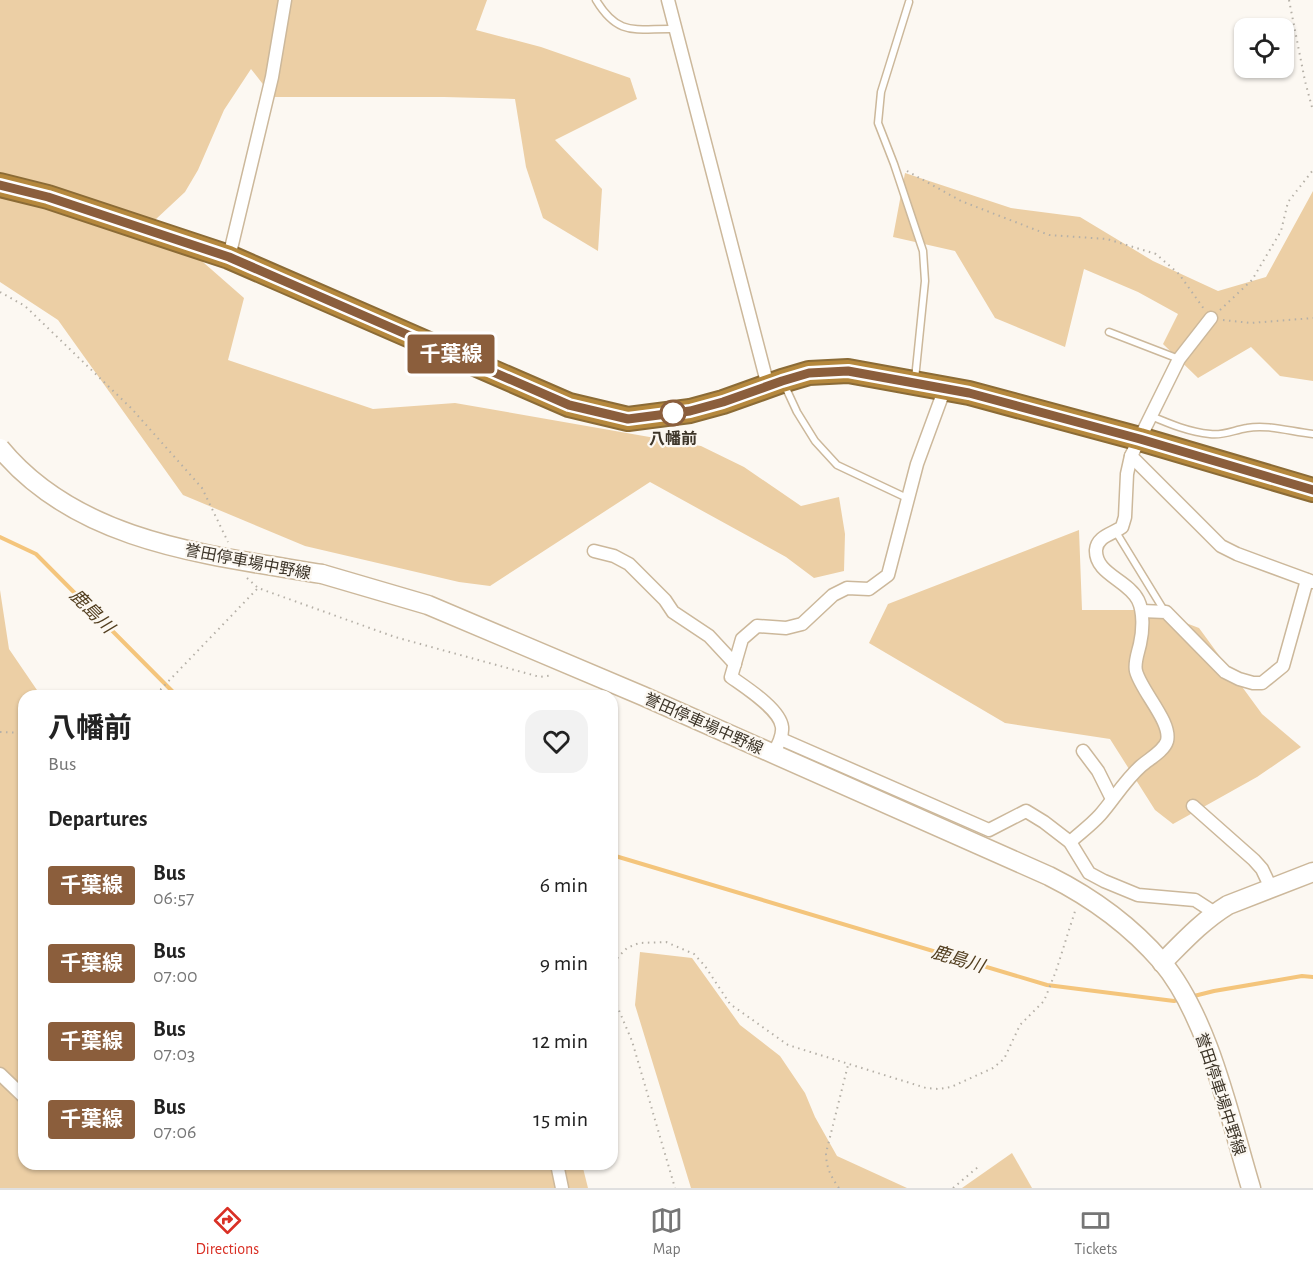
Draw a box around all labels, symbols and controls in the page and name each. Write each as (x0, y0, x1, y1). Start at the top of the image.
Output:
map controls (1234, 18, 1294, 78)
button: locate (1234, 18, 1294, 78)
line badge: 千葉線 (416, 334, 486, 374)
text: 千葉線 (420, 344, 483, 365)
marker: 八幡前 (660, 400, 686, 426)
place label: 八幡前 (649, 430, 697, 447)
street label: 誉田停車場中野線 (183, 541, 312, 582)
water label: 鹿島川 (66, 585, 120, 639)
street label: 誉田停車場中野線 (642, 690, 766, 757)
button: heart (525, 710, 588, 773)
text: 八幡前 (48, 715, 132, 743)
text: Bus (48, 754, 76, 774)
text: Departures (48, 808, 148, 830)
text: Bus (153, 862, 186, 884)
text: 6 min (540, 874, 588, 896)
text: 千葉線 (60, 875, 123, 896)
text: 06:57 (153, 888, 194, 908)
text: Bus (153, 940, 186, 962)
water label: 鹿島川 (929, 942, 989, 977)
text: 9 min (540, 952, 588, 974)
text: 千葉線 (60, 953, 123, 974)
text: 07:00 (153, 966, 198, 986)
text: Bus (153, 1018, 186, 1040)
text: 12 min (533, 1030, 588, 1052)
text: 千葉線 (60, 1031, 123, 1052)
street label: 誉田停車場中野線 (1193, 1031, 1248, 1158)
text: 07:03 (153, 1044, 195, 1064)
text: Bus (153, 1096, 186, 1118)
text: 15 min (533, 1108, 588, 1130)
text: 千葉線 (60, 1109, 123, 1130)
text: 07:06 (153, 1122, 196, 1142)
tab: Directions (195, 1204, 259, 1259)
tab: Map (650, 1204, 683, 1259)
tab: Tickets (1074, 1204, 1117, 1259)

